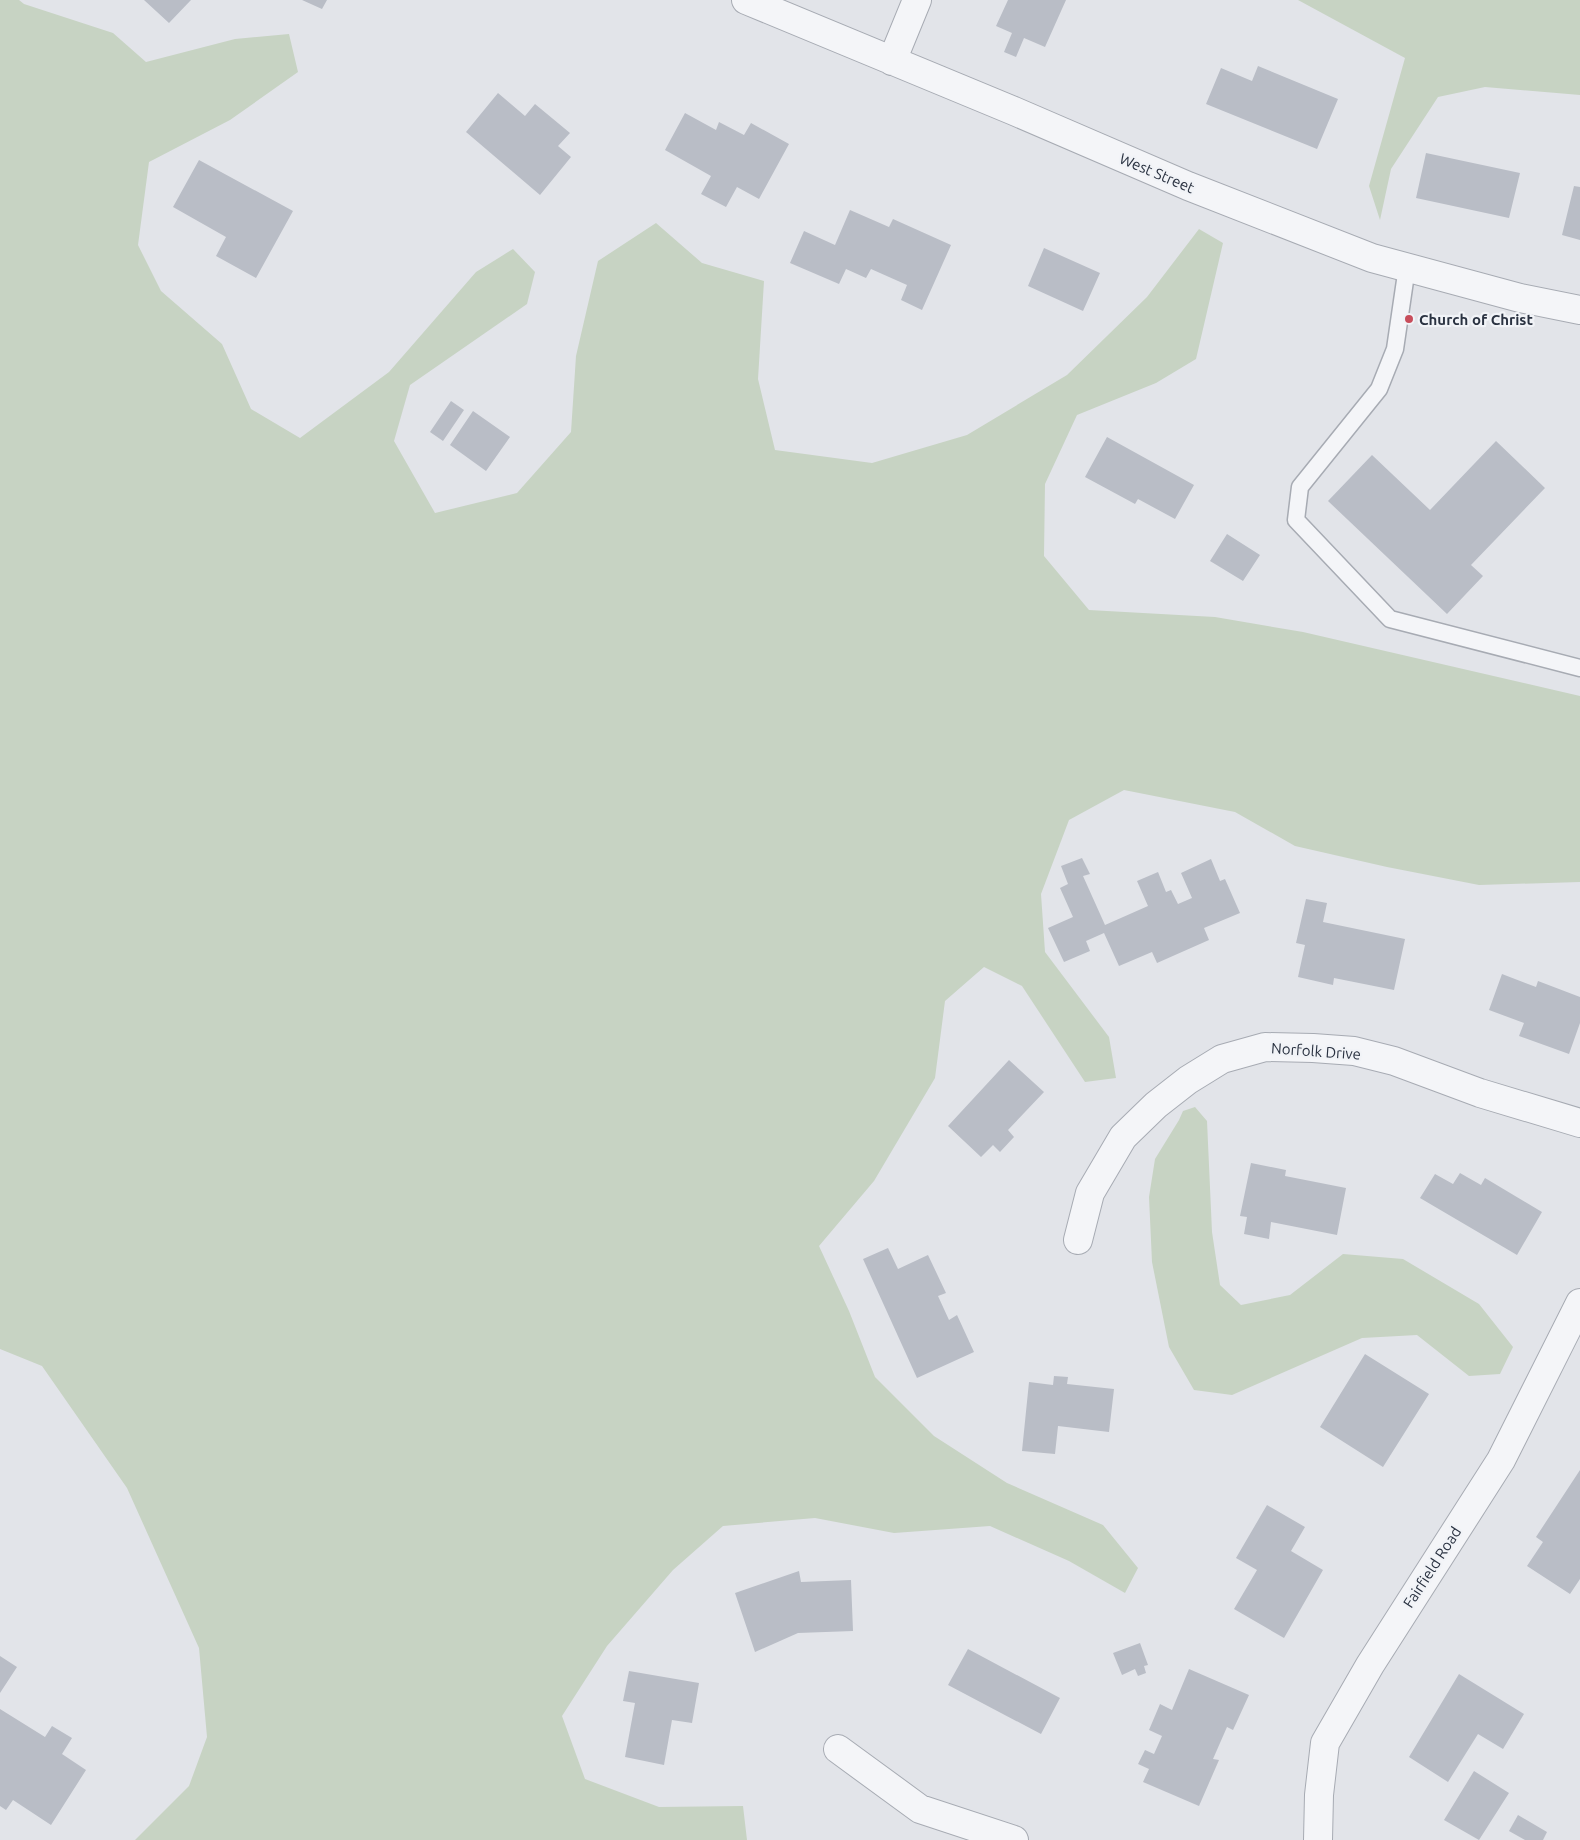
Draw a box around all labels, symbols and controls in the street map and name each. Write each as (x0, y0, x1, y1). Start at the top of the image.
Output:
street label: West Street (1117, 150, 1197, 196)
place label: Church of Christ (1419, 311, 1533, 328)
marker: Church of Christ (1403, 313, 1415, 325)
street label: Norfolk Drive (1270, 1039, 1362, 1063)
street label: Fairfield Road (1400, 1523, 1464, 1611)

